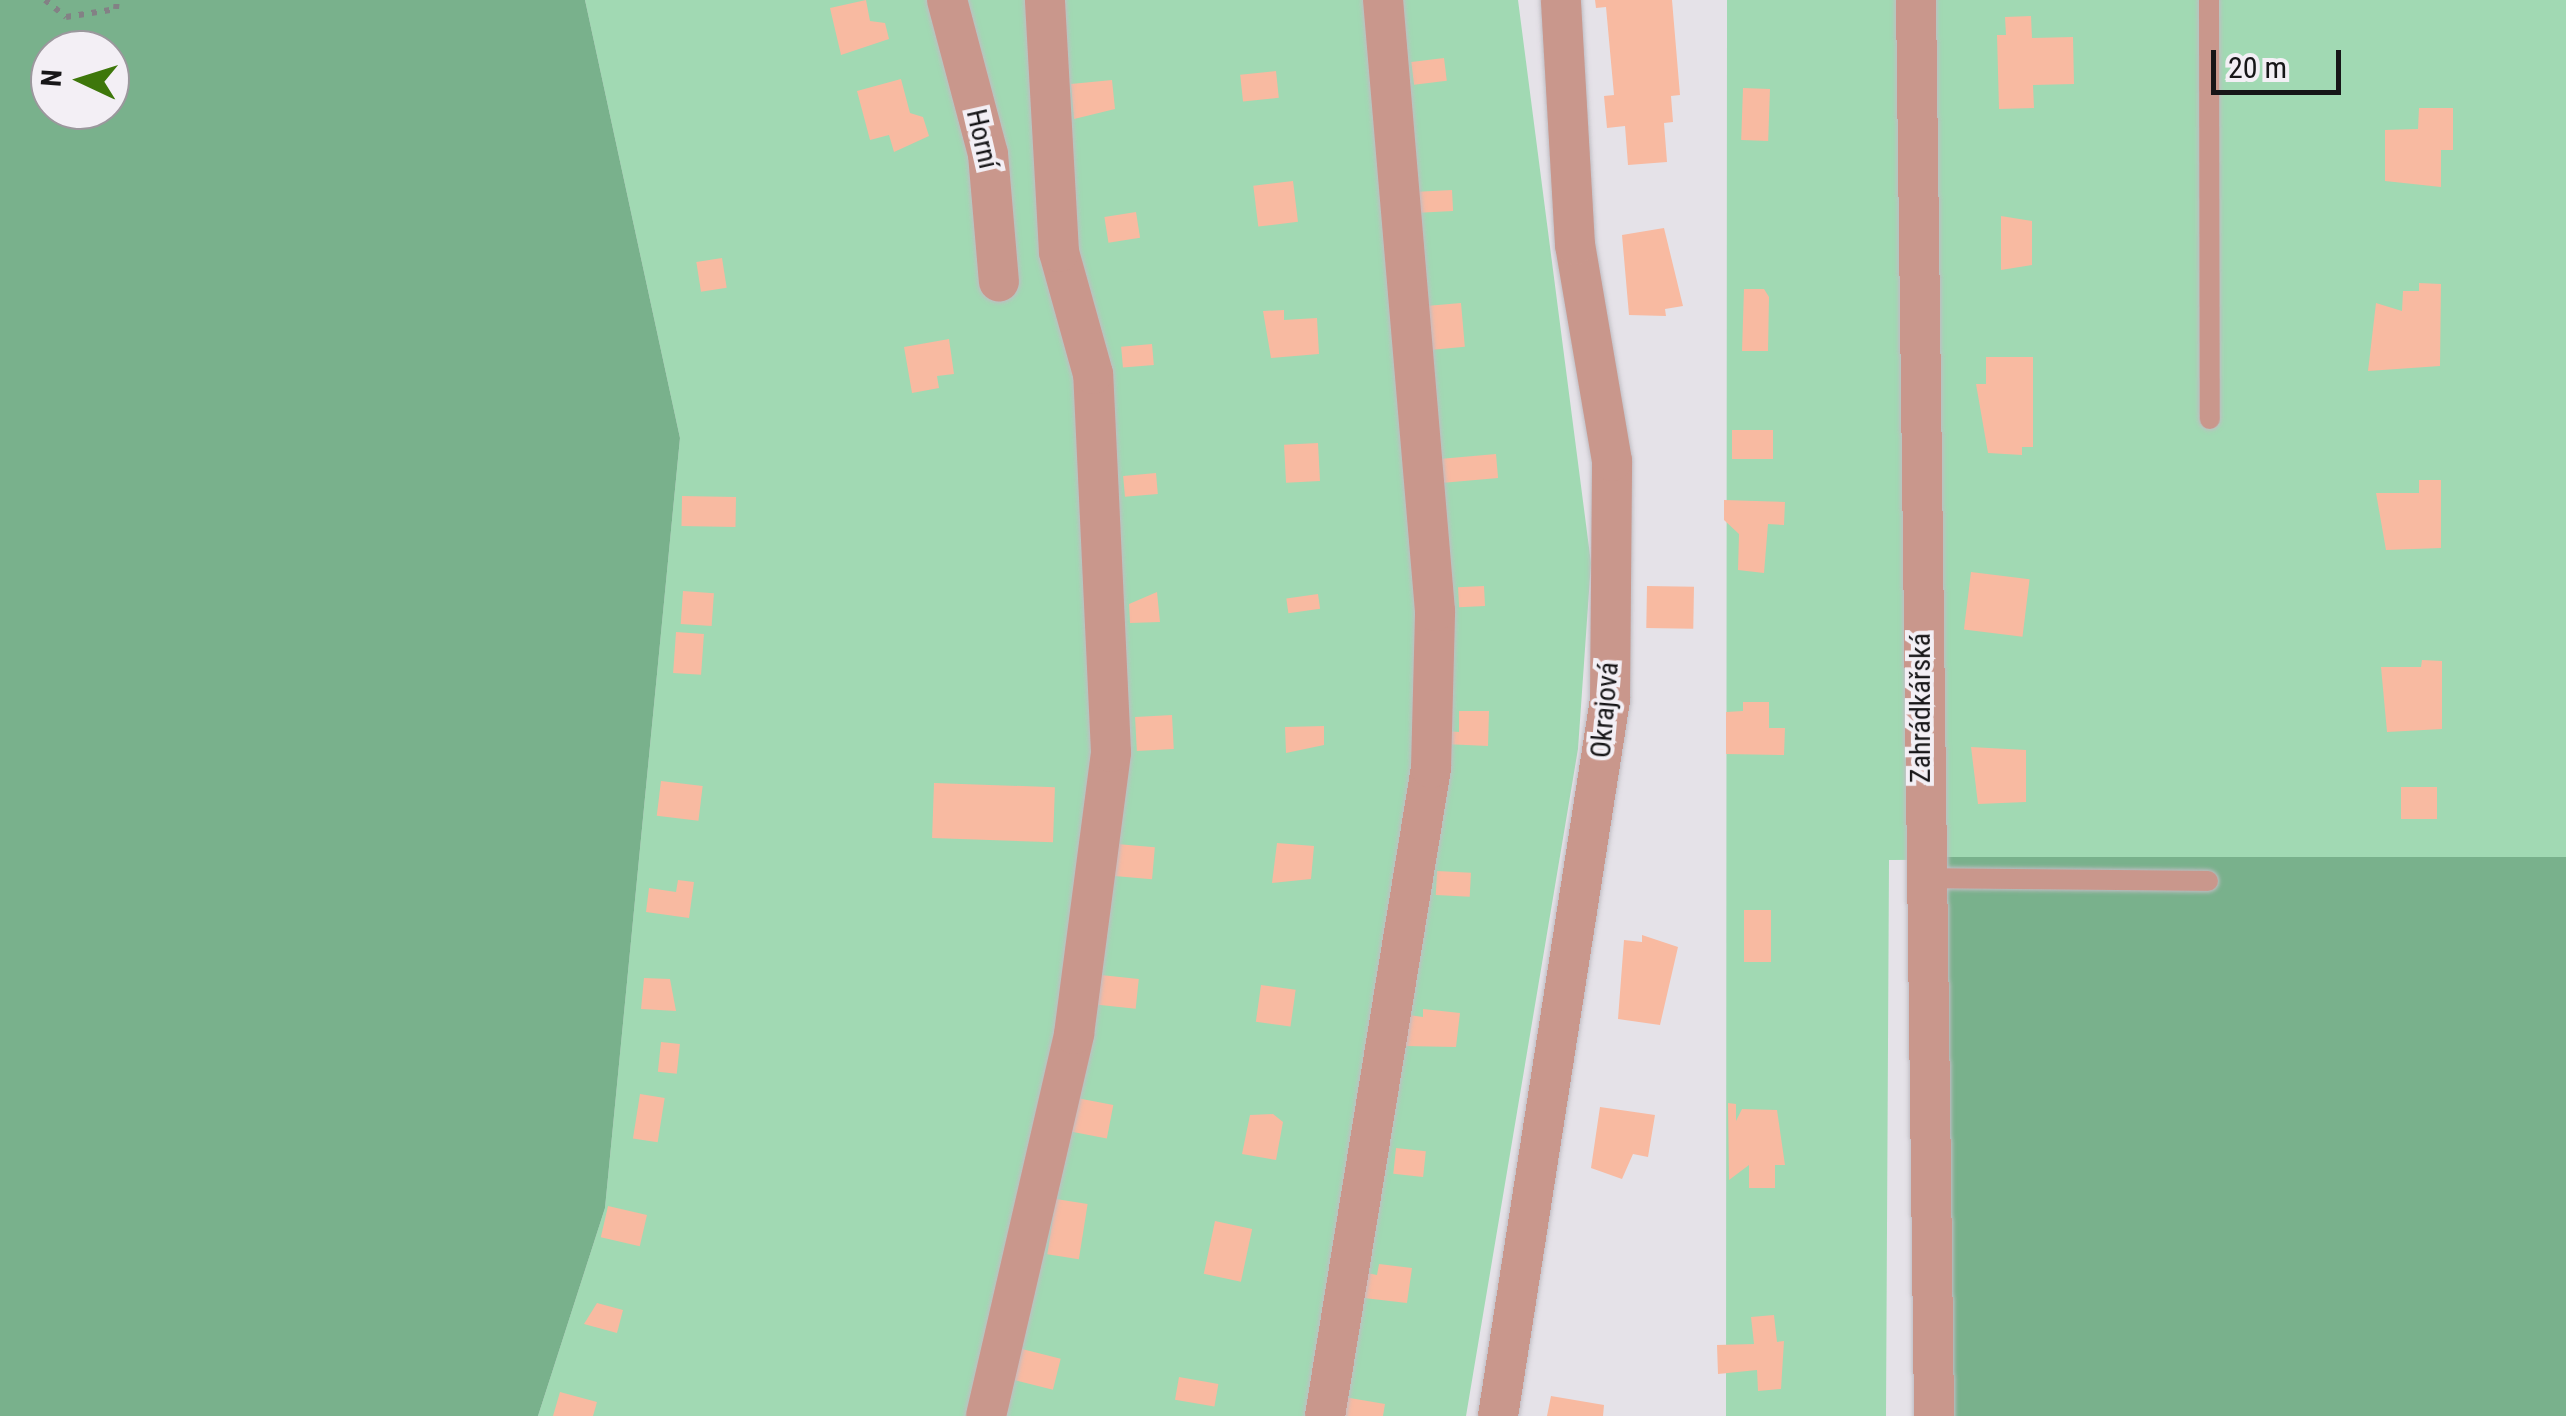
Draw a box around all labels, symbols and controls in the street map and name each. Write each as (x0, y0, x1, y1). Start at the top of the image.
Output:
north arrow (30, 30, 130, 130)
scale bar (2216, 30, 2346, 92)
text: 20 m (2228, 50, 2287, 85)
text: N (35, 68, 69, 88)
street label: Horní (959, 106, 1005, 172)
street label: Zahrádkářská (1904, 633, 1938, 783)
street label: Okrajová (1584, 661, 1626, 759)

